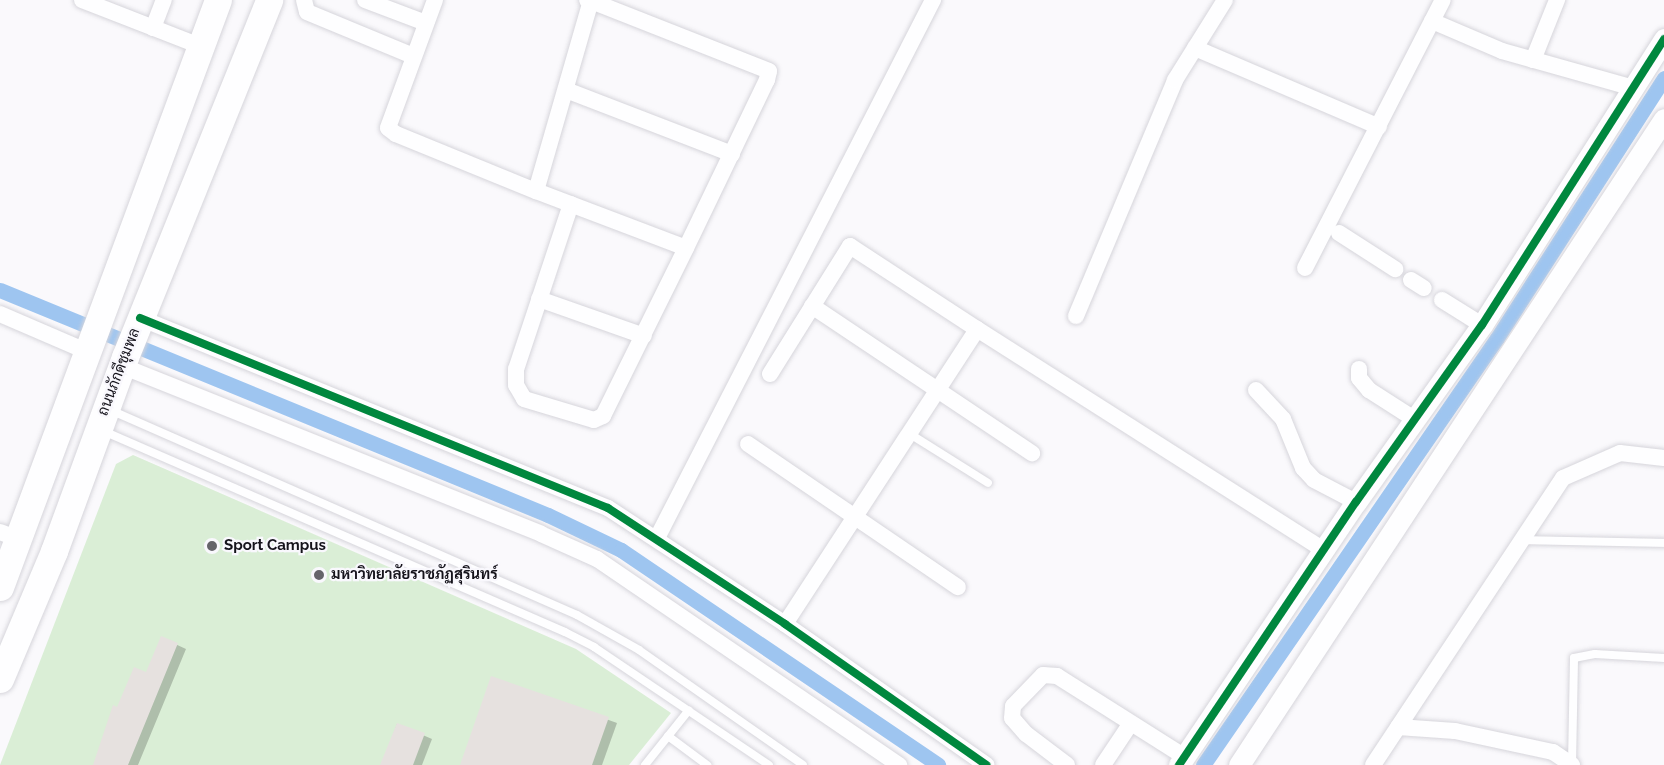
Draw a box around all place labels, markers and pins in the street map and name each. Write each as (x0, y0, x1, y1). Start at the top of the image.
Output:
place label: Sport Campus (224, 537, 326, 555)
marker: Sport Campus (205, 539, 219, 553)
place label: มหาวิทยาลัยราชภัฏสุรินทร์ (331, 566, 498, 584)
marker: มหาวิทยาลัยราชภัฏสุรินทร์ (312, 568, 326, 582)

